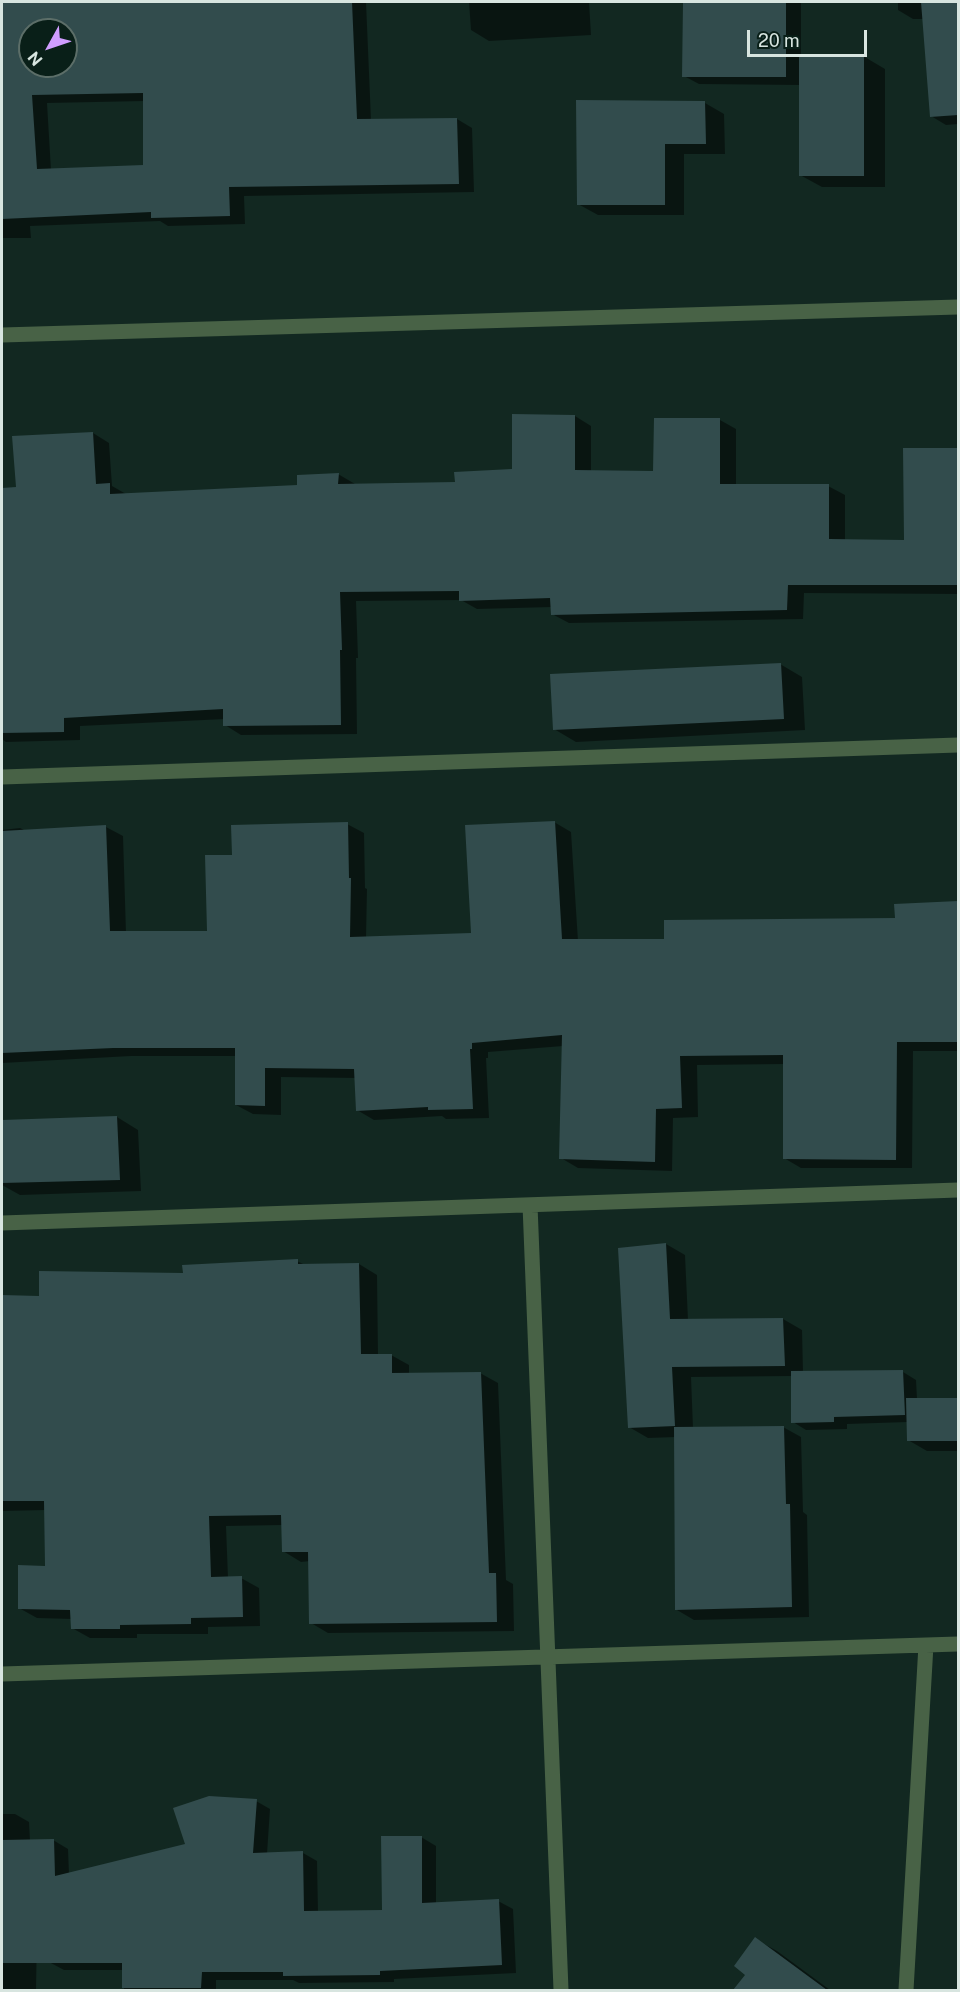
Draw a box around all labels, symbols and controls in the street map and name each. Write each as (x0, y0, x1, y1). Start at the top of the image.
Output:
north arrow (18, 18, 78, 78)
scale bar (750, 18, 870, 56)
text: 20 m (758, 30, 800, 51)
text: N (24, 48, 47, 70)

